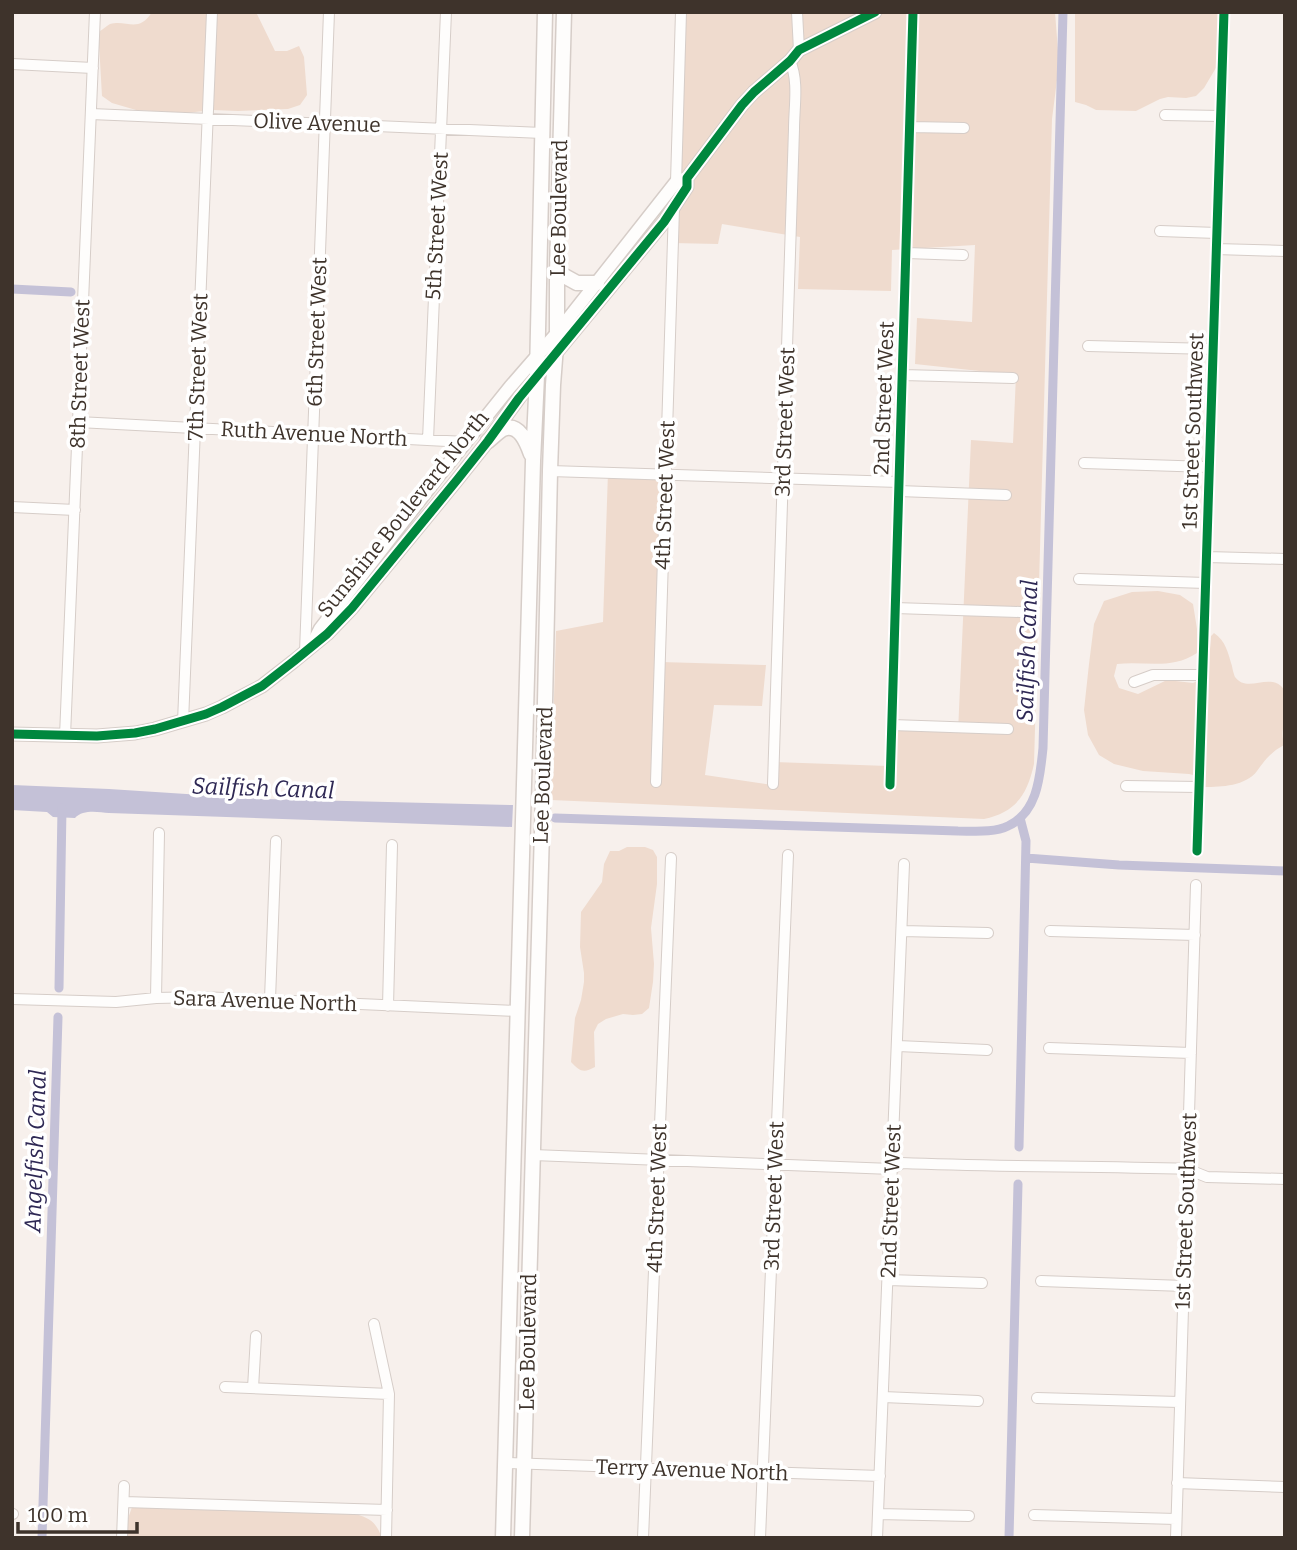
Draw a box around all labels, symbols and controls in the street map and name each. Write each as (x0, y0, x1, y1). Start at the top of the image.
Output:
street label: Olive Avenue (253, 108, 381, 138)
street label: Lee Boulevard (545, 139, 573, 277)
street label: 5th Street West (420, 151, 454, 301)
street label: 6th Street West (301, 256, 333, 407)
street label: 7th Street West (182, 292, 214, 441)
street label: 8th Street West (64, 298, 96, 449)
street label: 2nd Street West (868, 320, 900, 475)
street label: 1st Street Southwest (1177, 332, 1209, 530)
street label: 3rd Street West (769, 346, 801, 497)
street label: Sunshine Boulevard North (312, 406, 494, 622)
street label: Ruth Avenue North (220, 416, 408, 452)
street label: 4th Street West (649, 419, 681, 570)
water label: Sailfish Canal (1011, 579, 1043, 723)
street label: Lee Boulevard (528, 706, 558, 844)
water label: Sailfish Canal (191, 772, 335, 804)
street label: Sara Avenue North (173, 985, 357, 1017)
water label: Angelfish Canal (18, 1069, 52, 1234)
street label: 1st Street Southwest (1170, 1112, 1202, 1310)
street label: 3rd Street West (758, 1120, 790, 1271)
street label: 4th Street West (641, 1122, 673, 1273)
street label: 2nd Street West (875, 1123, 907, 1278)
street label: Lee Boulevard (514, 1273, 542, 1411)
street label: Terry Avenue North (595, 1454, 789, 1486)
scale bar (18, 1490, 136, 1534)
text: 100 m (28, 1502, 88, 1528)

